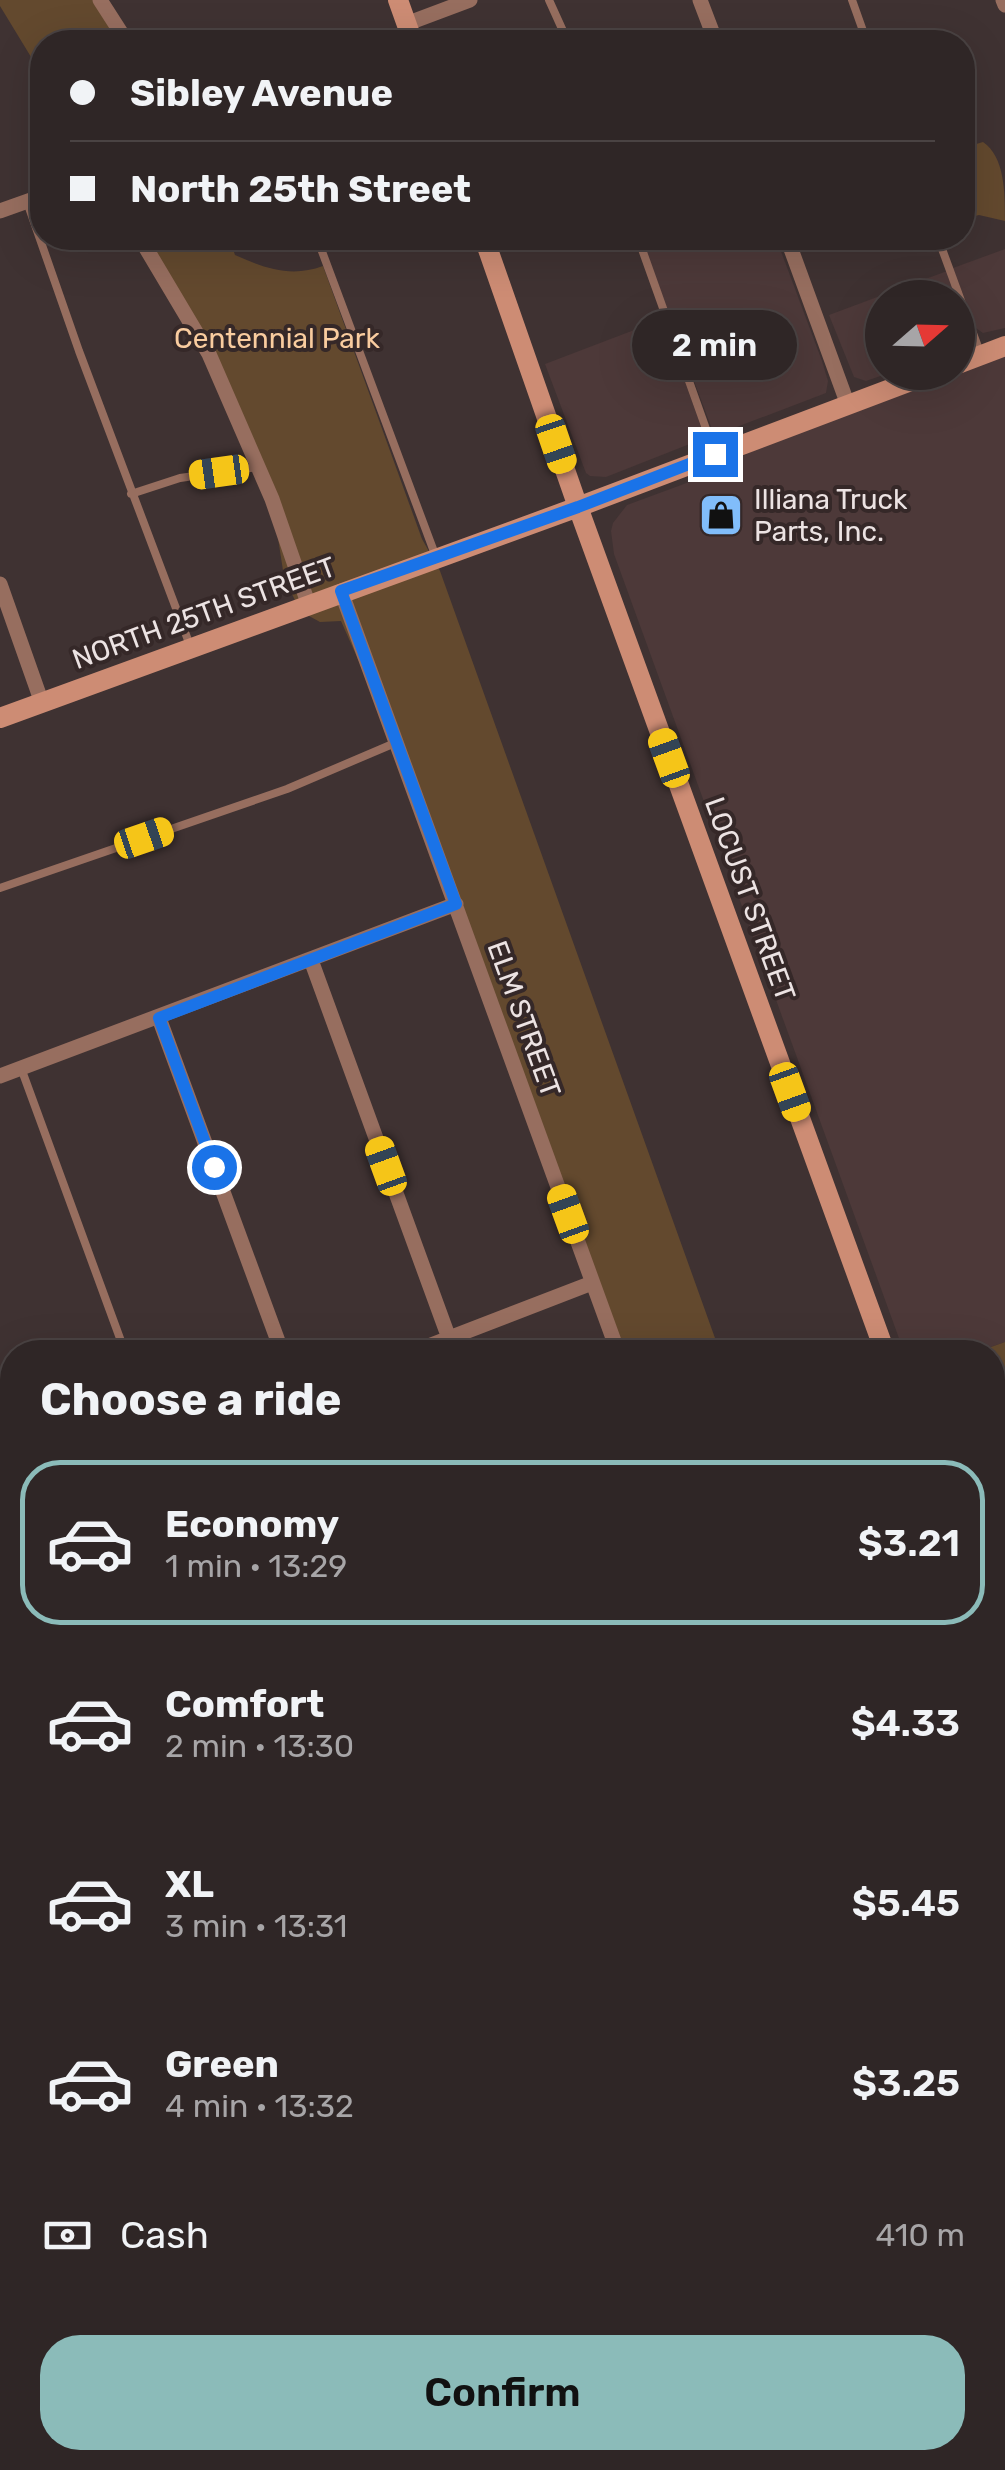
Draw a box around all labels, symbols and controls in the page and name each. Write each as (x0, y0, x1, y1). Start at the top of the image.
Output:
text: Sibley Avenue (130, 70, 393, 116)
text: North 25th Street (130, 166, 471, 212)
north arrow (865, 280, 975, 390)
map controls (865, 280, 975, 390)
callout: 2 min (632, 309, 798, 379)
park label: Centennial Park (174, 322, 380, 355)
text: 2 min (672, 326, 757, 364)
car (532, 411, 580, 477)
route end (693, 432, 738, 477)
car (187, 453, 251, 491)
place label: Illiana Truck Parts, Inc. (754, 483, 908, 548)
shop icon: Illiana Truck Parts, Inc. (698, 492, 744, 538)
street label: NORTH 25TH STREET (68, 550, 340, 676)
car (645, 725, 693, 791)
street label: LOCUST STREET (698, 793, 802, 1005)
car (111, 814, 177, 862)
street label: ELM STREET (480, 936, 568, 1102)
car (766, 1059, 814, 1125)
car (362, 1133, 410, 1199)
route start (192, 1145, 237, 1190)
car (544, 1181, 592, 1247)
text: Choose a ride (40, 1373, 342, 1426)
icon: car (45, 1498, 135, 1588)
text: Economy (165, 1501, 339, 1547)
text: $3.21 (858, 1520, 960, 1566)
text: 1 min · 13:29 (165, 1547, 347, 1585)
icon: car (45, 1678, 135, 1768)
text: Comfort (165, 1681, 324, 1727)
text: $4.33 (851, 1700, 960, 1746)
text: 2 min · 13:30 (165, 1727, 354, 1765)
icon: car (45, 1858, 135, 1948)
text: XL (165, 1861, 214, 1907)
text: $5.45 (852, 1880, 960, 1926)
text: 3 min · 13:31 (165, 1907, 347, 1945)
icon: car (45, 2038, 135, 2128)
text: Green (165, 2041, 279, 2087)
text: $3.25 (852, 2060, 960, 2106)
text: 4 min · 13:32 (165, 2087, 354, 2125)
icon: cash (40, 2208, 95, 2263)
text: Cash (120, 2212, 209, 2258)
text: 410 m (875, 2216, 965, 2254)
button: Confirm (40, 2335, 965, 2450)

